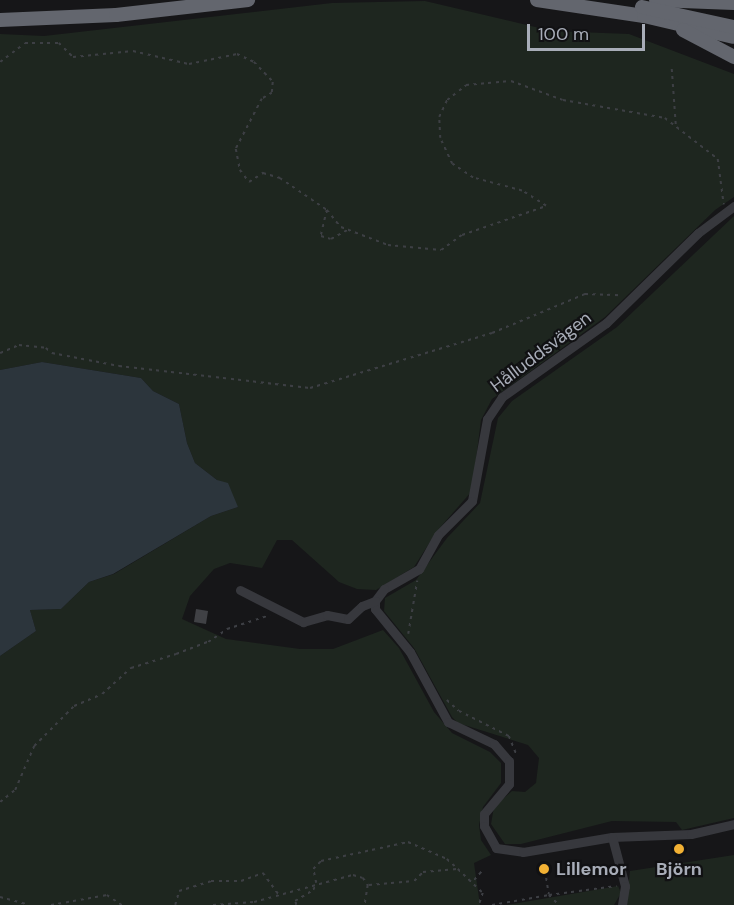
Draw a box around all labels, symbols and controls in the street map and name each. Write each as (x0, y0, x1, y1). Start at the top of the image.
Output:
scale bar (530, 12, 648, 50)
text: 100 m (538, 22, 589, 46)
street label: Hålluddsvägen (486, 307, 596, 397)
marker: Björn (672, 842, 686, 856)
place label: Lillemor (556, 858, 627, 880)
place label: Björn (656, 858, 702, 880)
marker: Lillemor (537, 862, 551, 876)

